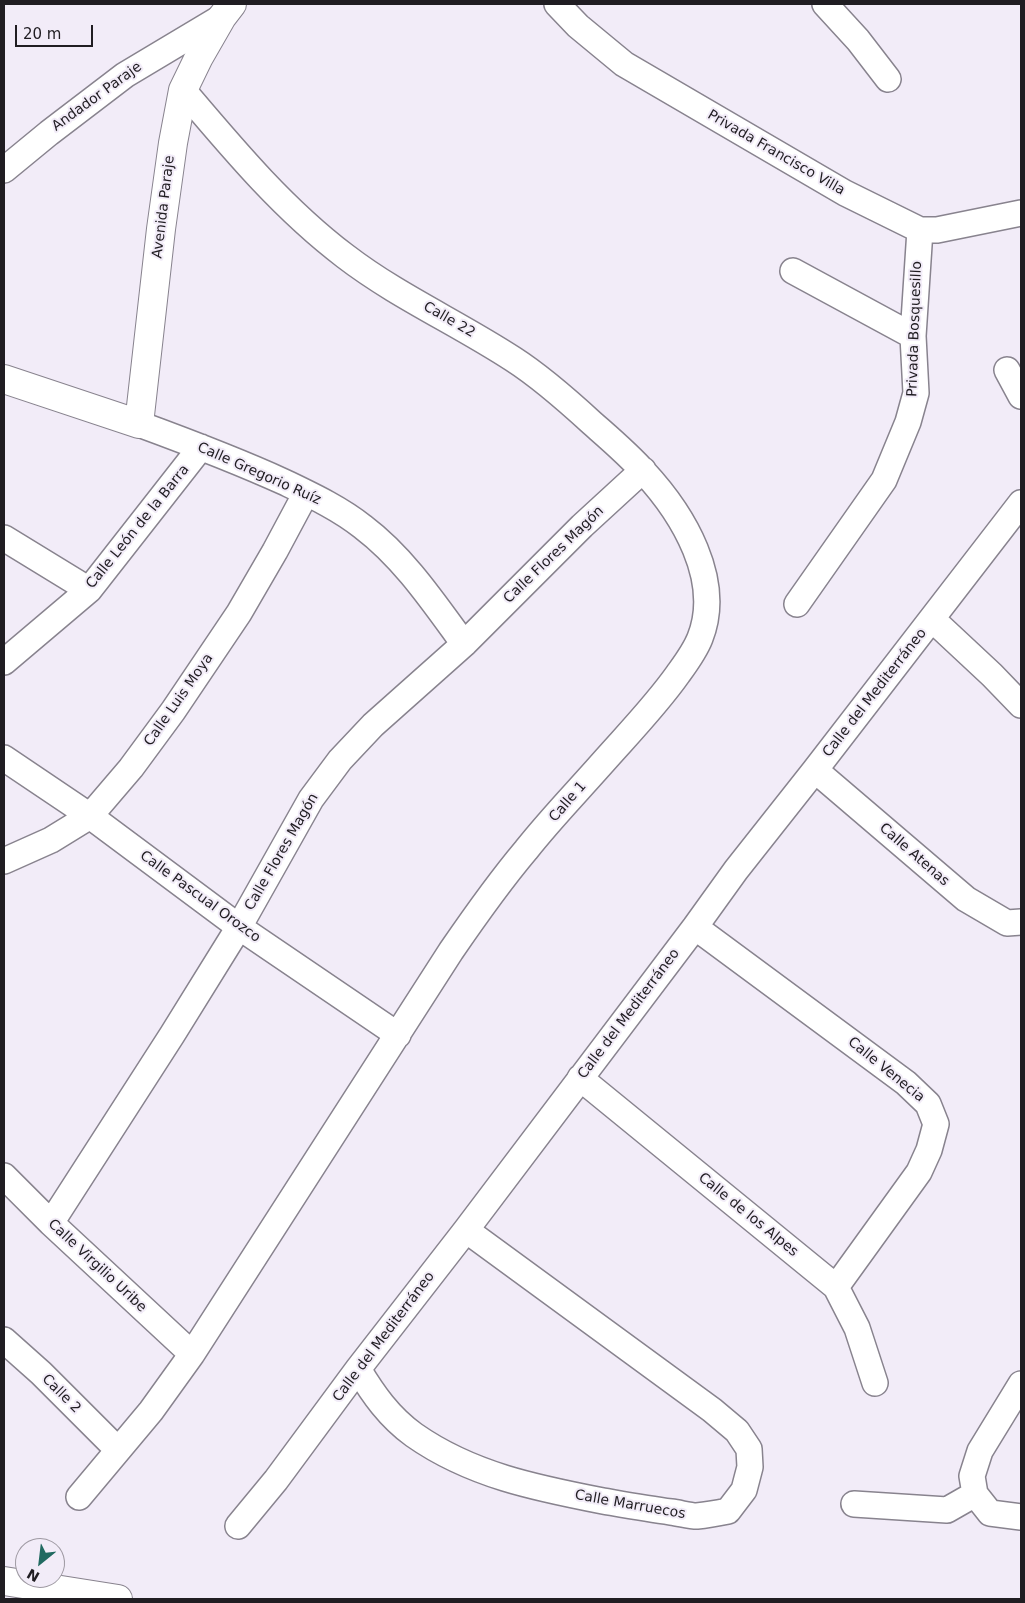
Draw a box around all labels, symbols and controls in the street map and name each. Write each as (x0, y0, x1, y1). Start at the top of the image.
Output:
scale bar (18, 15, 95, 47)
text: 20 m (23, 25, 61, 43)
street label: Andador Paraje (49, 59, 145, 135)
street label: Privada Francisco Villa (704, 107, 848, 199)
street label: Avenida Paraje (149, 155, 179, 259)
street label: Privada Bosquesillo (904, 261, 926, 397)
street label: Calle 22 (420, 298, 478, 342)
street label: Calle Gregorio Ruíz (195, 439, 323, 509)
street label: Calle León de la Barra (83, 462, 193, 592)
street label: Calle Flores Magón (501, 503, 607, 607)
street label: Calle del Mediterráneo (820, 625, 930, 761)
street label: Calle Luis Moya (141, 651, 217, 749)
street label: Calle 1 (546, 778, 590, 826)
street label: Calle Flores Magón (242, 790, 322, 914)
street label: Calle Atenas (876, 820, 952, 890)
street label: Calle Pascual Orozco (136, 848, 264, 946)
street label: Calle del Mediterráneo (575, 946, 683, 1082)
street label: Calle Venecia (844, 1034, 928, 1106)
street label: Calle de los Alpes (695, 1170, 801, 1260)
street label: Calle Virgilio Uribe (44, 1216, 150, 1316)
street label: Calle del Mediterráneo (330, 1269, 438, 1405)
street label: Calle 2 (38, 1371, 84, 1417)
street label: Calle Marruecos (573, 1487, 687, 1523)
north arrow (15, 1538, 65, 1588)
text: N (24, 1565, 42, 1585)

